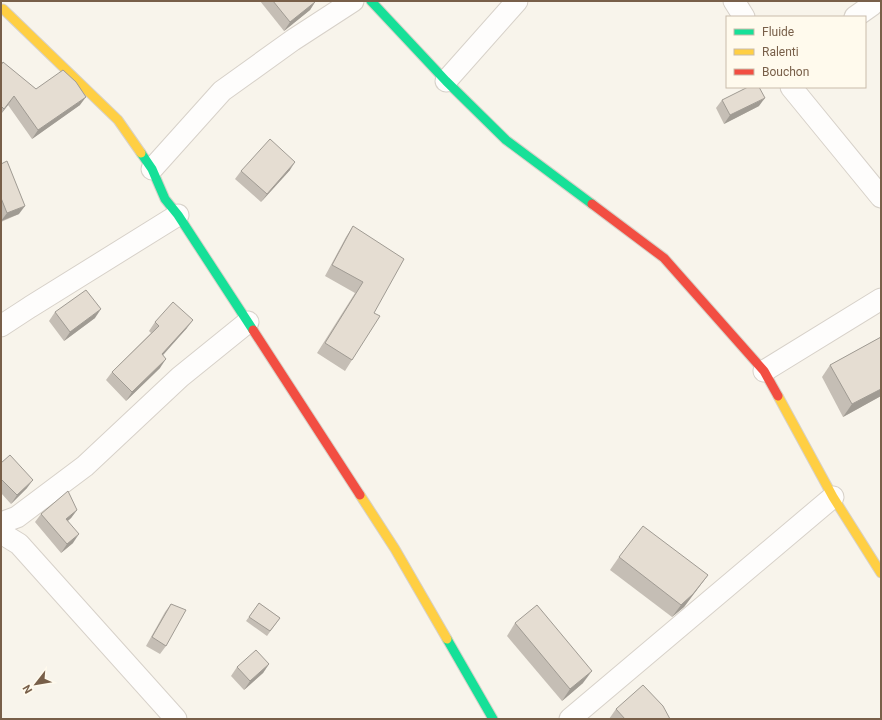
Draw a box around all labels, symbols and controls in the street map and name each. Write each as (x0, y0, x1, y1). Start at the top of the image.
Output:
legend (726, 16, 866, 88)
text: Fluide (762, 25, 794, 39)
text: Ralenti (762, 45, 799, 59)
text: Bouchon (762, 65, 809, 79)
north arrow (16, 664, 56, 704)
text: N (20, 682, 35, 696)

